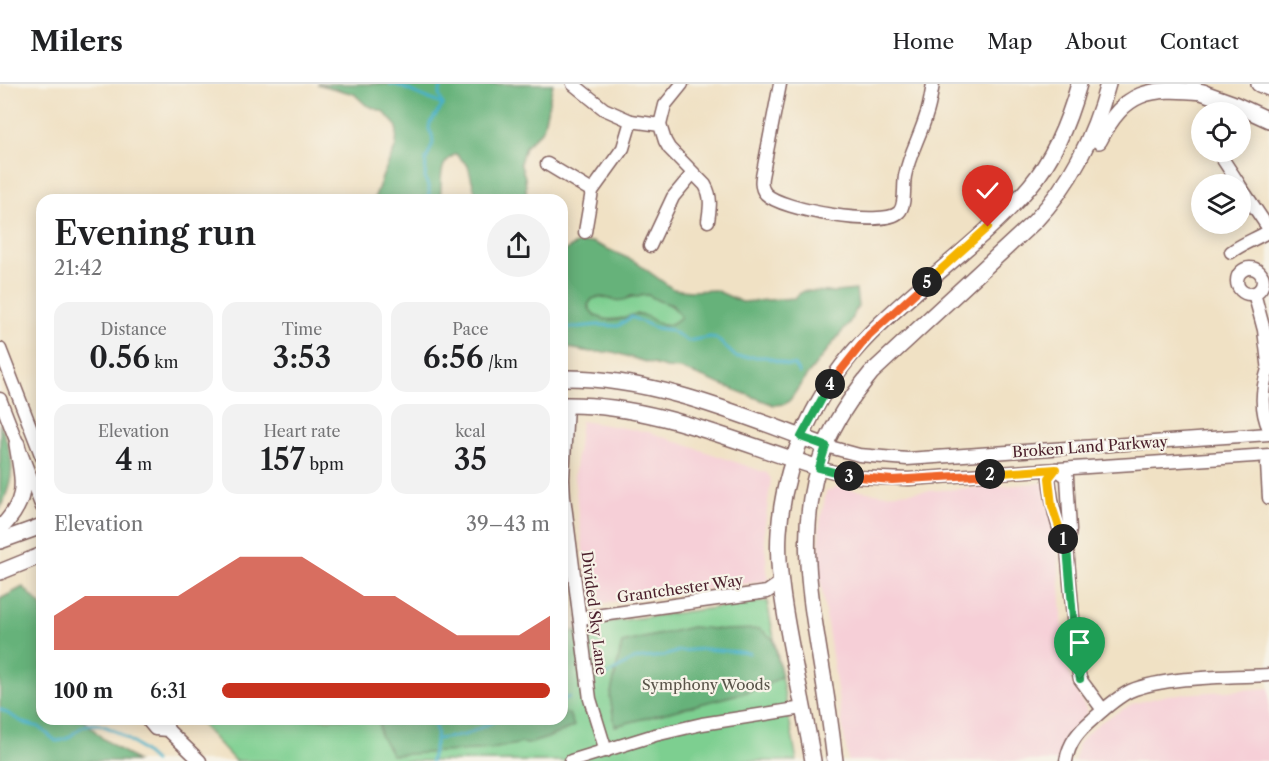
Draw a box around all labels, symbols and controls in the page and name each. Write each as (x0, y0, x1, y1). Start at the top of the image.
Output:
text: Milers (30, 24, 123, 58)
text: Home (893, 29, 954, 54)
text: Map (987, 29, 1032, 54)
text: About (1065, 29, 1127, 54)
text: Contact (1160, 29, 1239, 54)
map controls (1191, 102, 1251, 234)
button: locate (1191, 102, 1251, 162)
pin (962, 165, 1013, 227)
icon: check (971, 174, 1004, 207)
button: layers (1191, 174, 1251, 234)
text: Evening run (54, 213, 256, 254)
button: share (487, 214, 550, 277)
text: 21:42 (54, 256, 103, 280)
pin: 5 (912, 267, 942, 297)
text: 5 (923, 272, 931, 292)
text: Distance (101, 319, 167, 339)
text: Time (282, 319, 322, 339)
text: Pace (452, 319, 488, 339)
text: 0.56 (89, 339, 150, 376)
text: 3:53 (273, 339, 331, 376)
text: 6:56 (423, 339, 484, 376)
text: km (150, 352, 178, 372)
text: /km (484, 352, 518, 372)
pin: 4 (815, 369, 845, 399)
text: 4 (825, 374, 835, 394)
text: Elevation (98, 421, 169, 441)
text: Heart rate (263, 421, 341, 441)
text: kcal (455, 421, 485, 441)
street label: Broken Land Parkway (1011, 432, 1169, 461)
text: 4 (115, 441, 133, 478)
text: 157 (260, 441, 305, 478)
text: 35 (454, 441, 487, 478)
text: m (133, 454, 152, 474)
text: bpm (305, 454, 344, 474)
pin: 2 (975, 459, 1005, 489)
pin: 3 (834, 461, 864, 491)
text: 2 (985, 464, 995, 484)
text: 3 (844, 466, 854, 486)
text: Elevation (54, 512, 143, 536)
text: 39–43 m (466, 512, 550, 536)
pin: 1 (1048, 524, 1078, 554)
text: 1 (1059, 529, 1067, 549)
street label: Divided Sky Lane (577, 550, 612, 676)
street label: Grantchester Way (616, 570, 745, 607)
pin (1054, 617, 1105, 679)
icon: arrive (1063, 626, 1096, 659)
park label: Symphony Woods (642, 675, 770, 694)
text: 100 m (54, 679, 113, 703)
text: 6:31 (150, 679, 187, 703)

